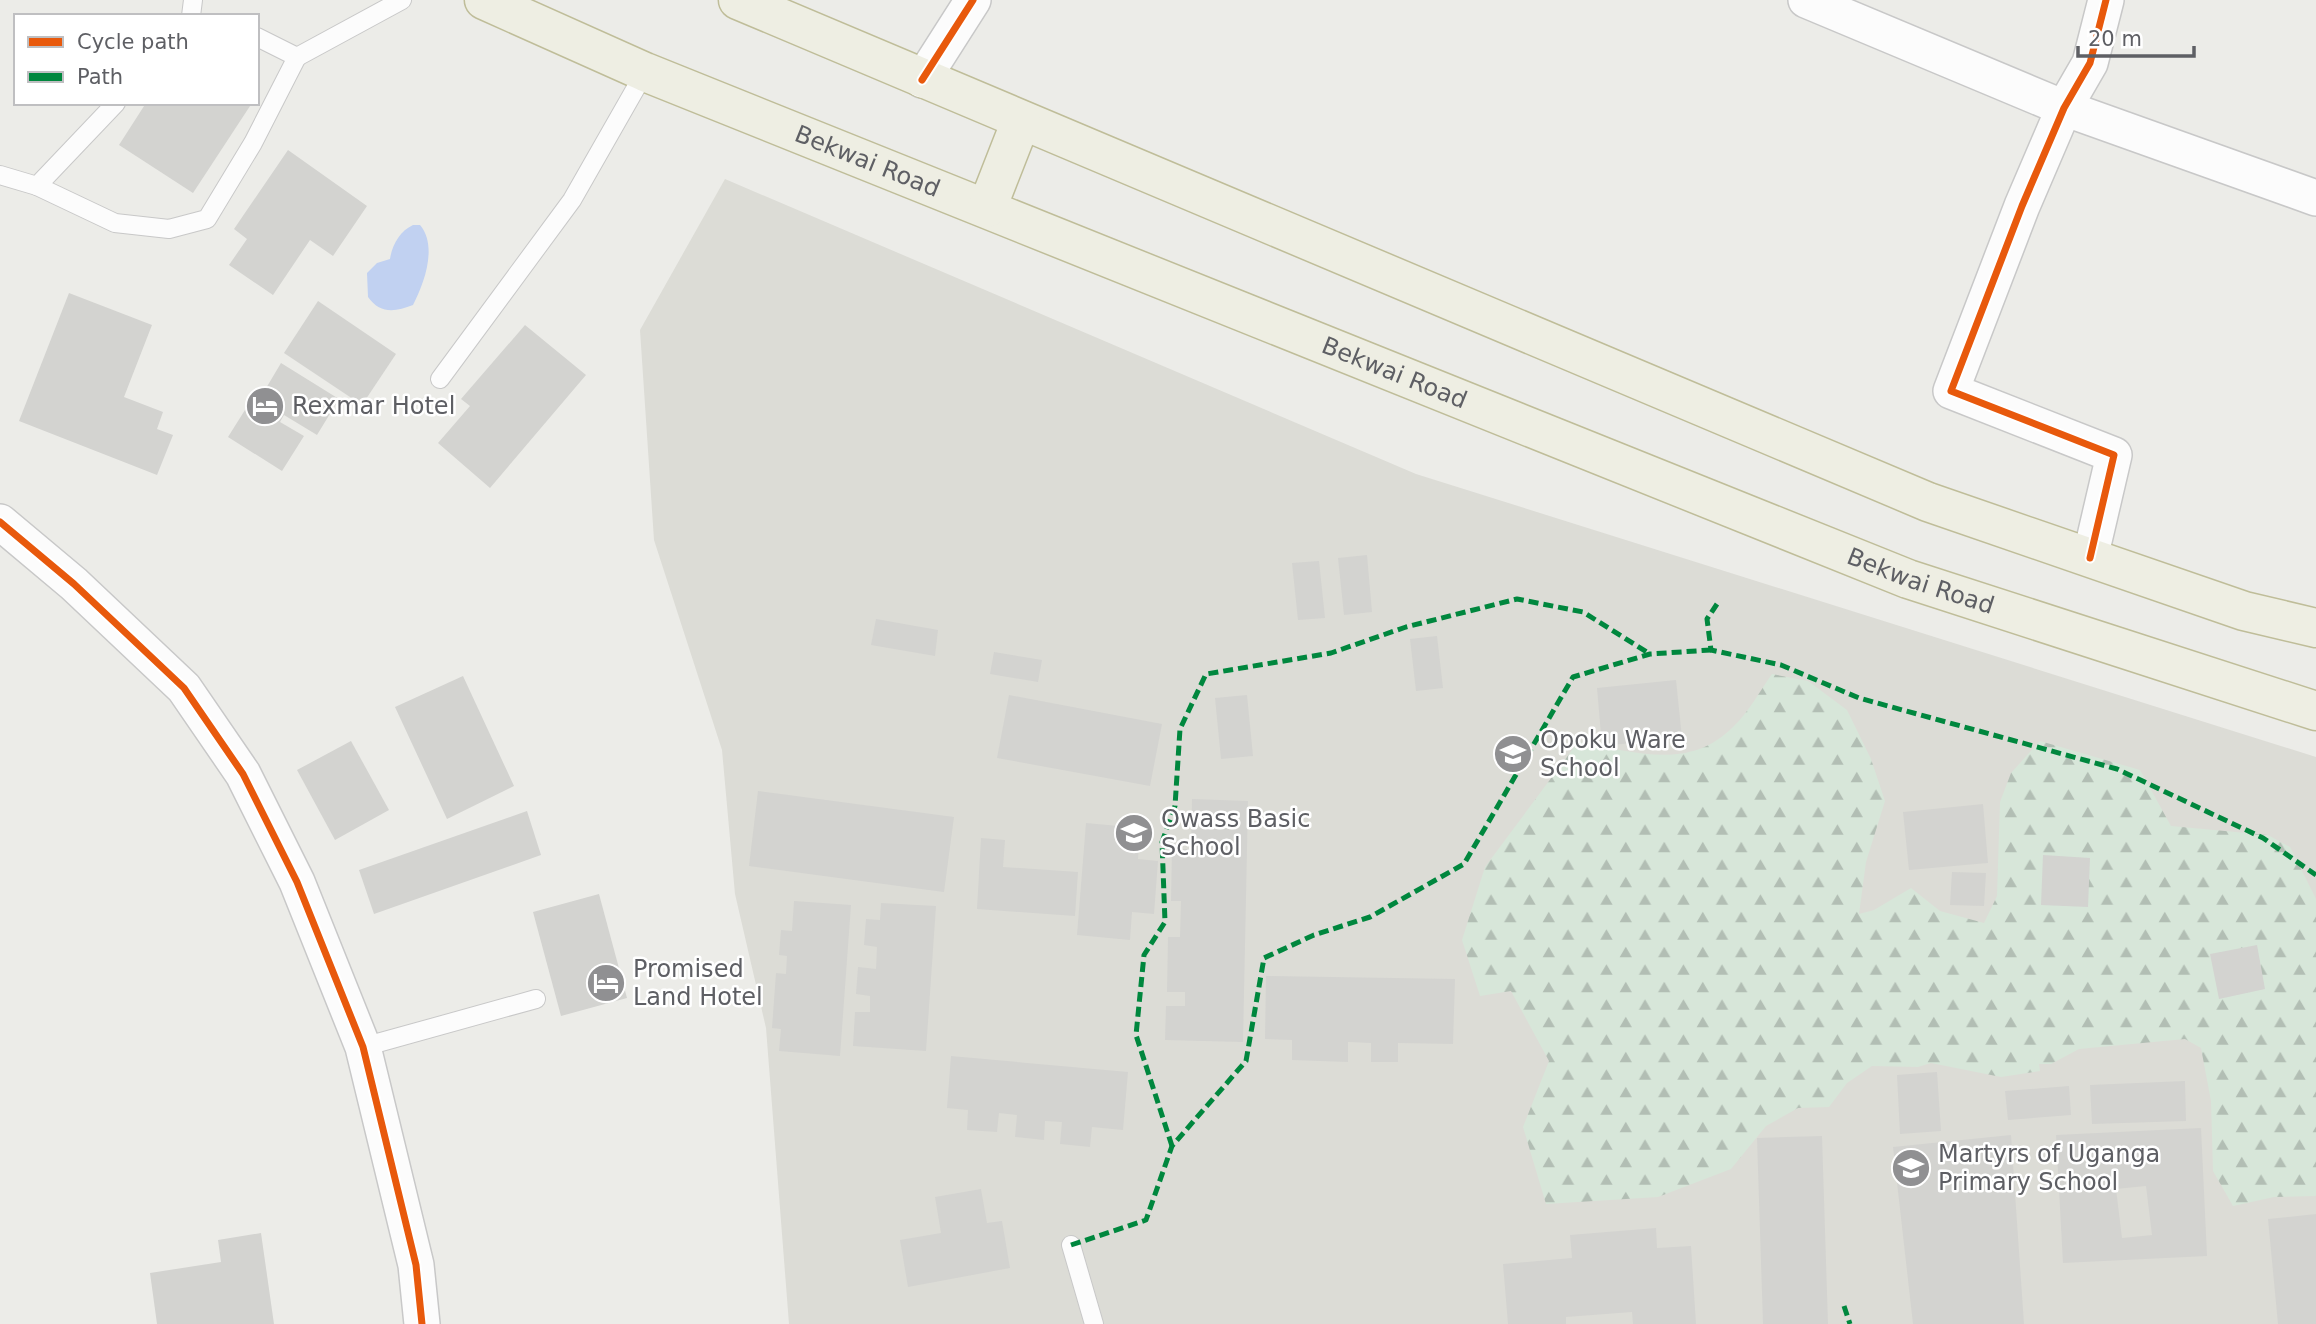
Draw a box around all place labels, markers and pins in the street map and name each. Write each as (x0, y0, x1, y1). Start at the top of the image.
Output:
hotel icon: Rexmar Hotel (244, 385, 286, 427)
place label: Rexmar Hotel (292, 392, 455, 420)
place label: Opoku Ware School (1540, 726, 1686, 782)
school or university icon: Opoku Ware School (1492, 733, 1534, 775)
place label: Owass Basic School (1161, 805, 1310, 861)
school or university icon: Owass Basic School (1113, 812, 1155, 854)
place label: Promised Land Hotel (633, 955, 763, 1011)
hotel icon: Promised Land Hotel (585, 962, 627, 1004)
place label: Martyrs of Uganga Primary School (1938, 1140, 2160, 1196)
school or university icon: Martyrs of Uganga Primary School (1890, 1147, 1932, 1189)

